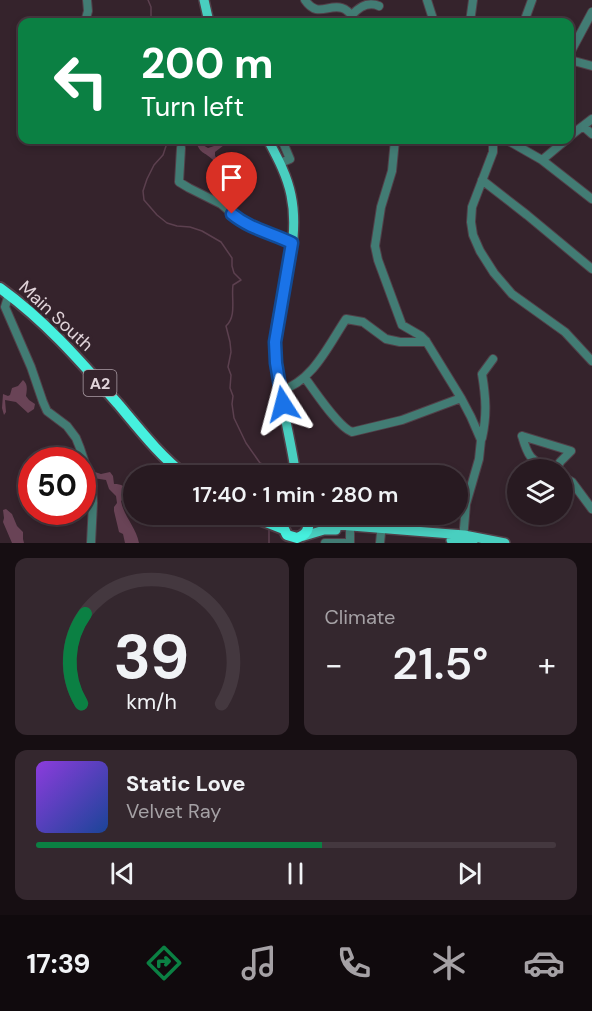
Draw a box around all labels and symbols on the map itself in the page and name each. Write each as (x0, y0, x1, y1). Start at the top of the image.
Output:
pin (206, 152, 257, 214)
street label: Main South (14, 275, 98, 357)
road number: A2 (84, 370, 116, 396)
position arrow (251, 372, 315, 436)
speed limit sign: 50 (18, 447, 96, 525)

